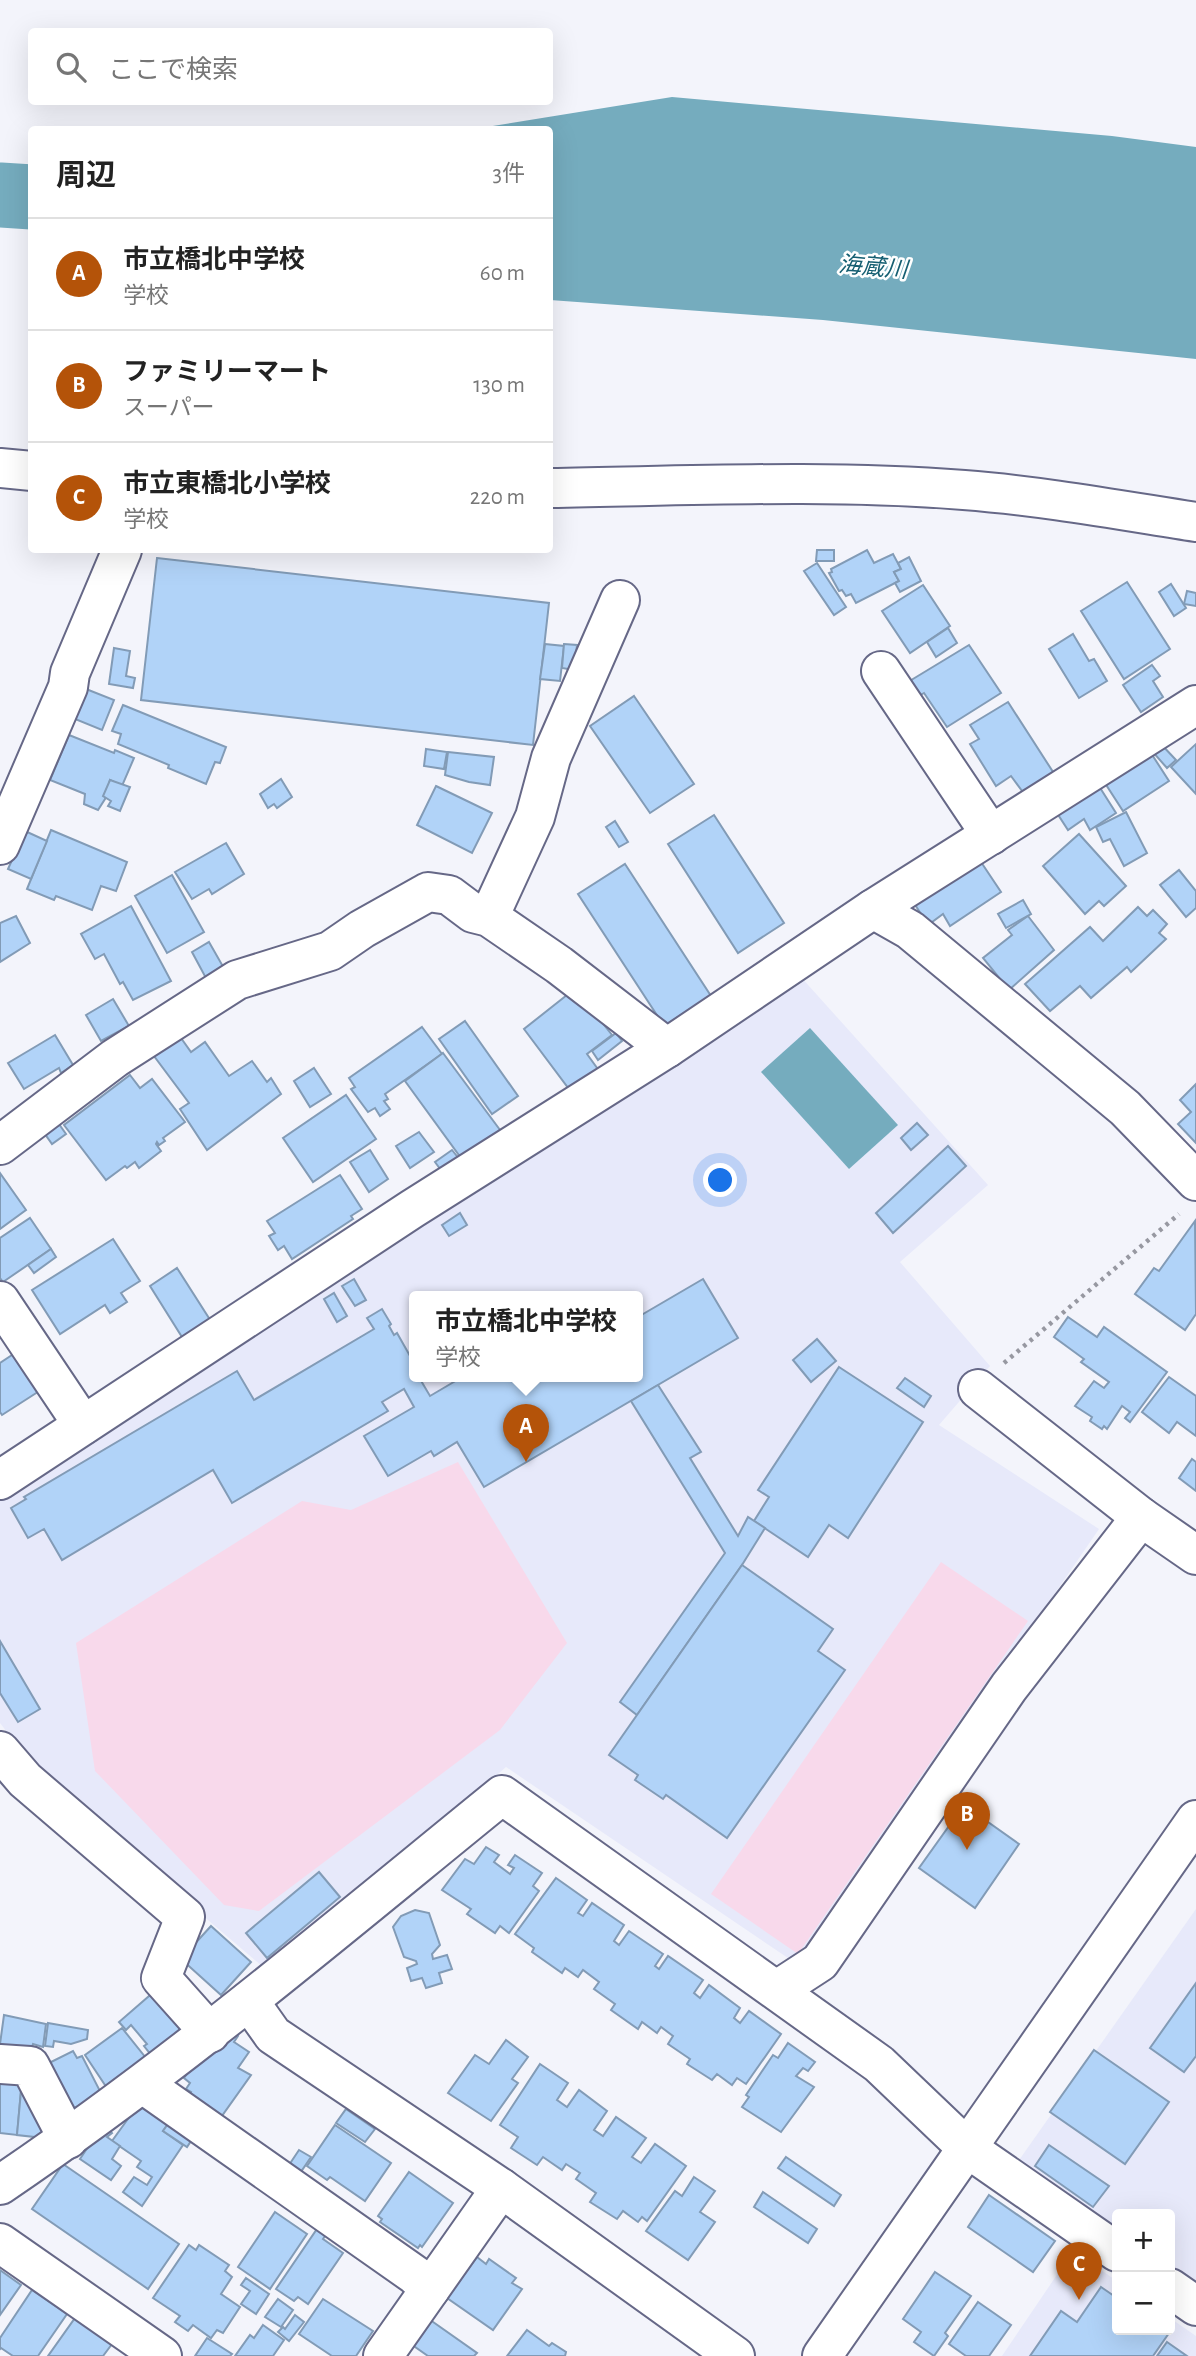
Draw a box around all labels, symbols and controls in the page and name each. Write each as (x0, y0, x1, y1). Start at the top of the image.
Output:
search box (28, 28, 553, 105)
icon: search (52, 48, 90, 86)
text: ここで検索 (108, 57, 238, 83)
text: 周辺 (56, 161, 116, 191)
text: 3件 (493, 163, 525, 186)
text: 市立橋北中学校 (123, 247, 305, 273)
water label: 海蔵川 (838, 252, 912, 283)
text: A (72, 262, 86, 285)
text: 60 m (480, 262, 525, 285)
text: 学校 (123, 285, 169, 308)
text: ファミリーマート (123, 359, 331, 385)
text: B (72, 374, 86, 397)
text: 130 m (473, 374, 525, 397)
text: スーパー (123, 397, 215, 420)
text: 市立東橋北小学校 (123, 471, 331, 497)
text: C (73, 486, 85, 509)
text: 220 m (470, 486, 525, 509)
text: 学校 (123, 509, 169, 532)
your location (703, 1163, 737, 1197)
popup (409, 1291, 643, 1382)
text: 市立橋北中学校 (435, 1309, 617, 1335)
text: 学校 (435, 1347, 481, 1370)
pin: A (503, 1404, 549, 1462)
pin: B (944, 1792, 990, 1850)
map controls (1112, 2209, 1175, 2335)
button: + (1112, 2209, 1175, 2272)
pin: C (1056, 2242, 1102, 2300)
button: − (1112, 2272, 1175, 2335)

